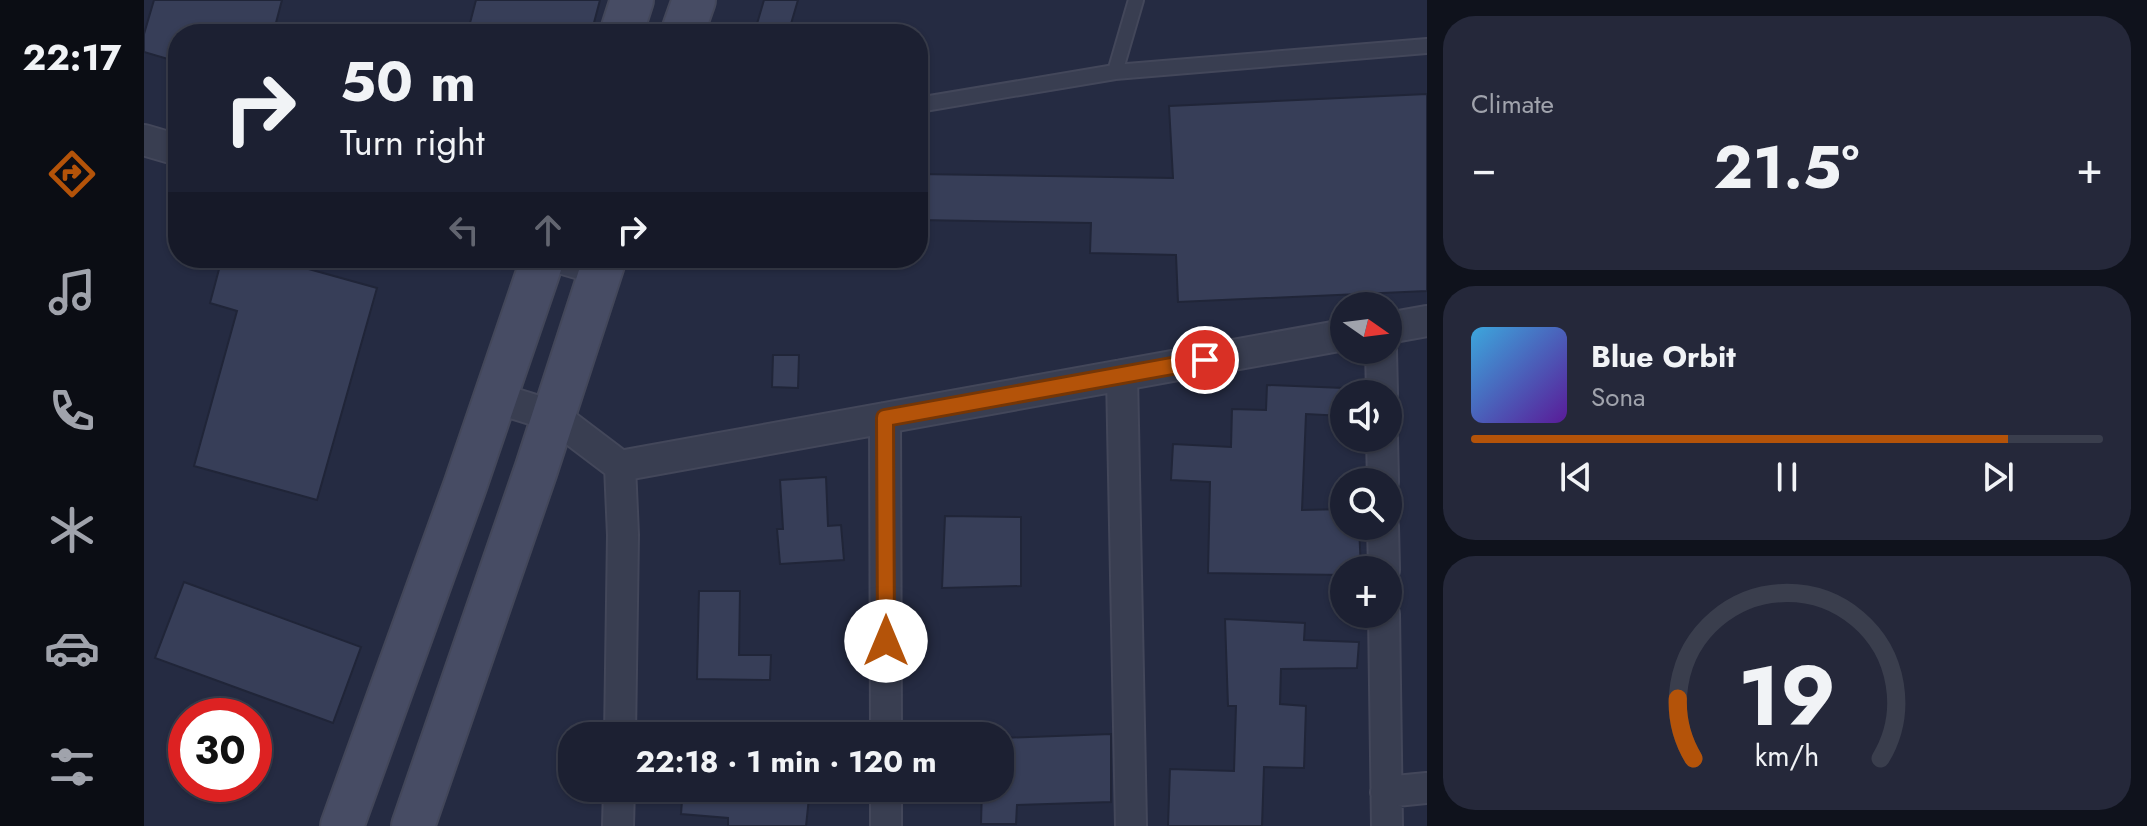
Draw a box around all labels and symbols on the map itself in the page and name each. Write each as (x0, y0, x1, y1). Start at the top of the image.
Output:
north arrow (1330, 292, 1402, 364)
pin (1171, 326, 1239, 394)
position arrow (844, 599, 928, 683)
speed limit sign: 30 (168, 698, 272, 802)

